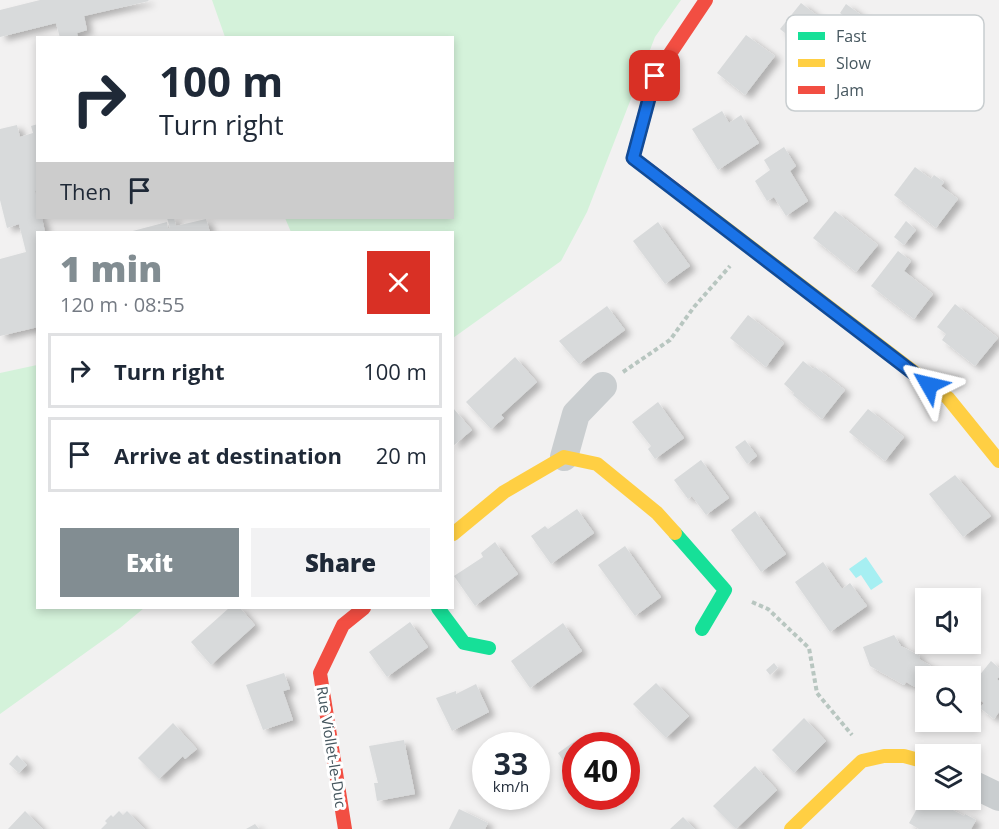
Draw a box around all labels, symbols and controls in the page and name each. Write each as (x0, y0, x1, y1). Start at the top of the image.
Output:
legend (786, 15, 984, 111)
text: Fast (836, 25, 867, 47)
pin (629, 50, 680, 101)
text: 100 m (159, 52, 283, 109)
text: Slow (836, 52, 871, 74)
icon: arrive (638, 59, 671, 92)
icon: right (60, 60, 138, 138)
text: Jam (834, 79, 864, 101)
text: Turn right (159, 106, 284, 143)
icon: arrive (123, 174, 156, 207)
text: Then (60, 176, 111, 206)
text: 1 min (60, 244, 162, 293)
button: close (367, 251, 430, 314)
text: 120 m · 08:55 (60, 291, 185, 318)
position arrow (897, 353, 961, 417)
icon: right (63, 354, 96, 387)
text: Turn right (114, 356, 225, 386)
text: 100 m (363, 356, 427, 386)
icon: arrive (63, 438, 96, 471)
text: Arrive at destination (114, 440, 342, 470)
text: 20 m (376, 440, 427, 470)
button: Exit (60, 528, 239, 597)
button: Share (251, 528, 430, 597)
map controls (915, 588, 981, 810)
button: sound (915, 588, 981, 654)
button: search (915, 666, 981, 732)
street label: Rue Viollet-le-Duc (313, 685, 351, 809)
speed limit sign: 40 (562, 732, 640, 810)
text: 33 (494, 743, 528, 784)
button: layers (915, 744, 981, 810)
text: km/h (493, 776, 529, 796)

